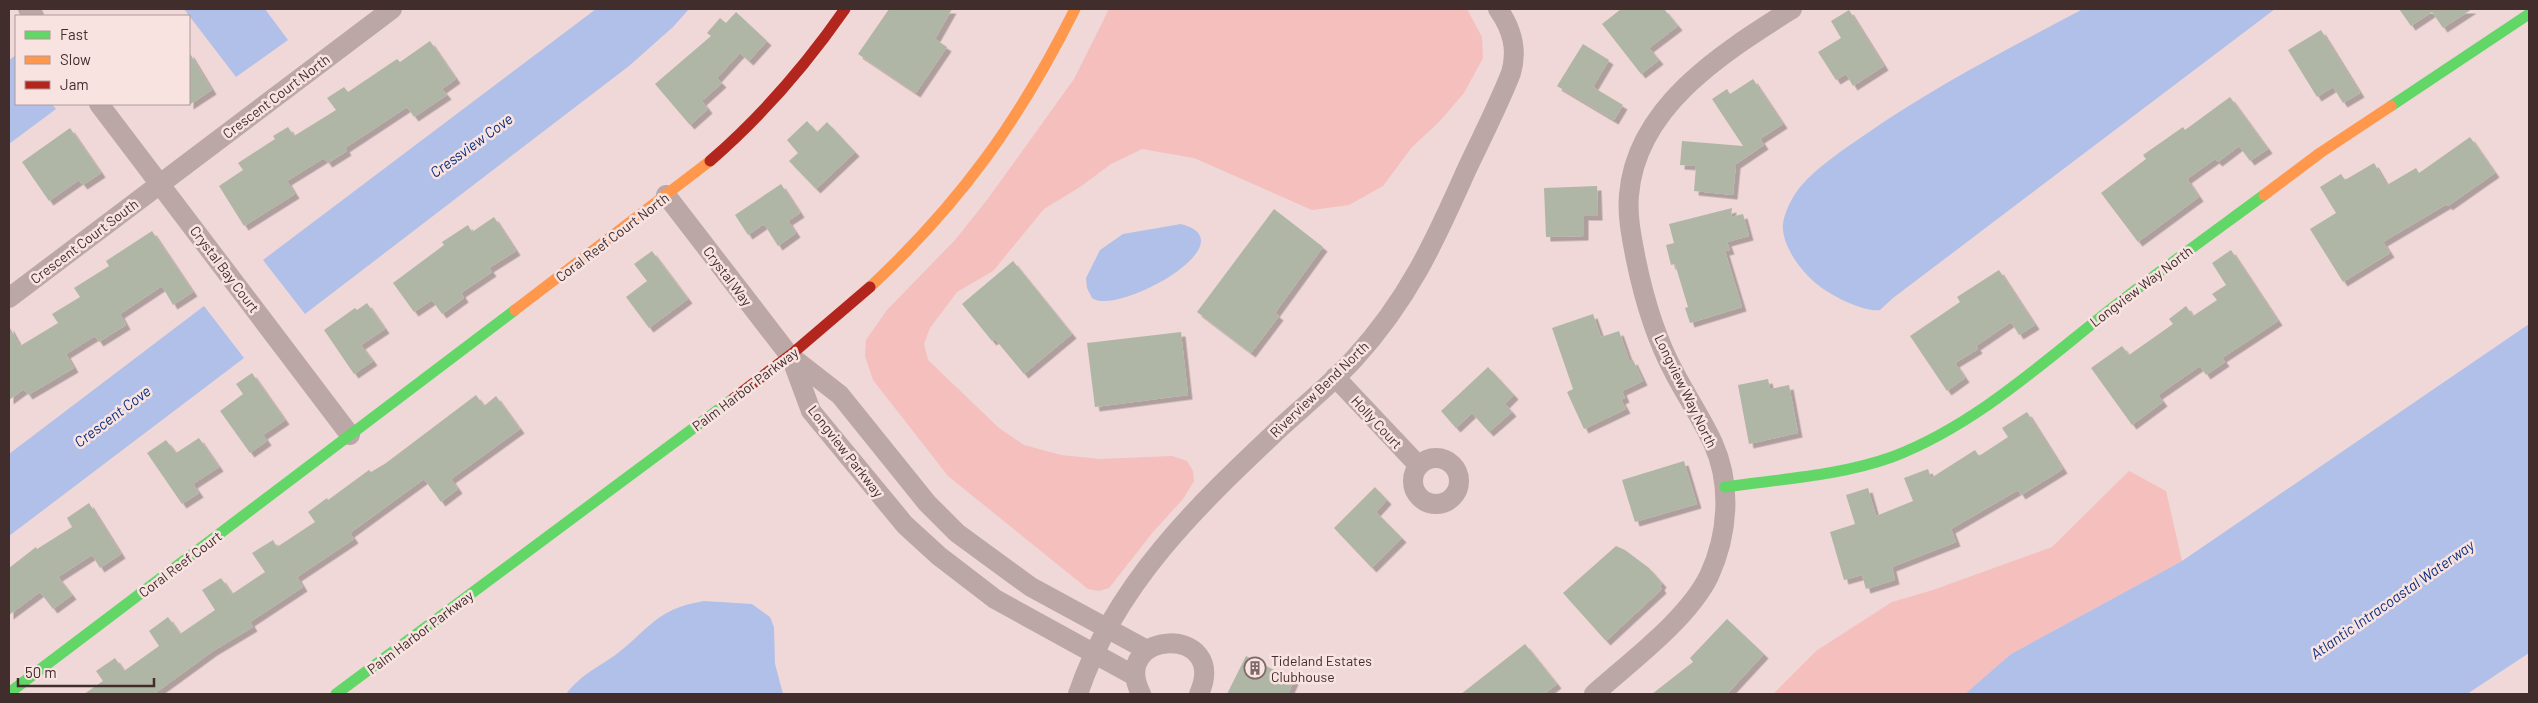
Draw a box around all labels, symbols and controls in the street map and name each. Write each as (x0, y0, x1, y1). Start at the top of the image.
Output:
legend (15, 15, 190, 105)
text: Fast (60, 25, 88, 43)
text: Slow (60, 50, 91, 68)
street label: Crescent Court North (219, 50, 333, 142)
text: Jam (60, 75, 89, 93)
water label: Cressview Cove (426, 109, 516, 181)
street label: Coral Reef Court North (552, 189, 672, 285)
street label: Crescent Court South (27, 195, 141, 287)
street label: Crystal Bay Court (187, 222, 263, 316)
street label: Longview Way North (2086, 242, 2196, 330)
street label: Crystal Way (700, 243, 756, 310)
street label: Longview Way North (1651, 332, 1721, 450)
street label: Riverview Bend North (1266, 337, 1372, 441)
street label: Palm Harbor Parkway (689, 343, 802, 434)
water label: Crescent Cove (70, 381, 154, 451)
street label: Holly Court (1348, 392, 1406, 452)
street label: Longview Parkway (805, 402, 888, 501)
street label: Coral Reef Court (135, 527, 225, 601)
water label: Atlantic Intracoastal Waterway (2307, 535, 2478, 663)
street label: Palm Harbor Parkway (364, 586, 477, 677)
place label: Tideland Estates Clubhouse (1271, 652, 1372, 685)
scale bar (18, 656, 154, 688)
building icon: Tideland Estates Clubhouse (1243, 656, 1267, 680)
text: 50 m (25, 663, 57, 681)

